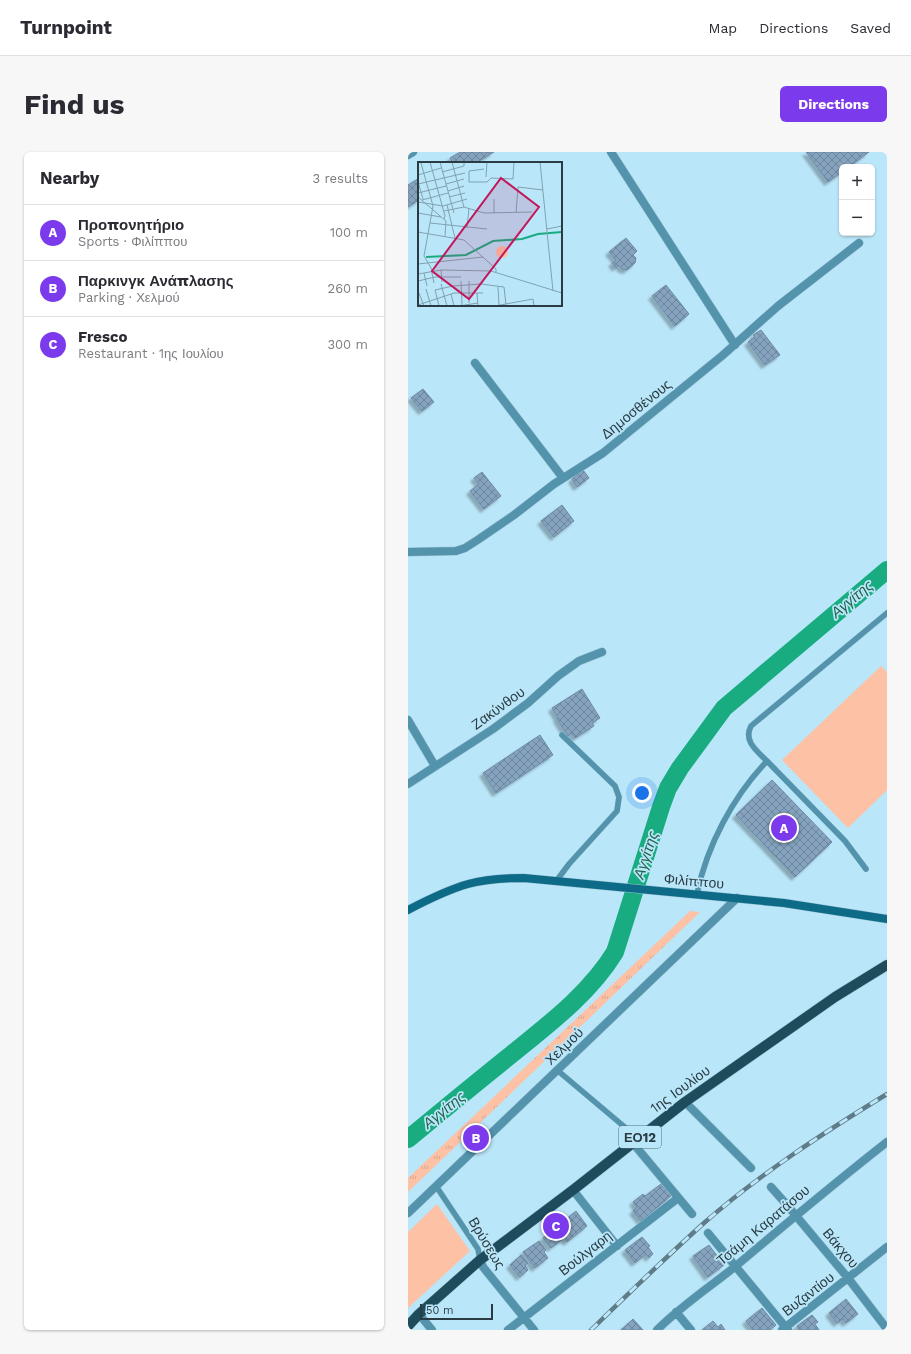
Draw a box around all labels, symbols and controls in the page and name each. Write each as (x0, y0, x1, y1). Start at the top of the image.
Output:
text: Turnpoint (20, 16, 112, 39)
text: Map (709, 20, 737, 36)
text: Directions (759, 20, 828, 36)
text: Saved (850, 20, 891, 36)
button: Directions (780, 86, 887, 122)
text: Find us (24, 88, 124, 121)
inset map (418, 162, 562, 306)
map controls (839, 164, 875, 236)
button: + (839, 164, 875, 200)
text: Nearby (40, 168, 99, 188)
text: 3 results (313, 171, 368, 186)
button: − (839, 200, 875, 236)
text: Προπονητήριο (78, 216, 184, 234)
text: A (49, 225, 57, 240)
text: 100 m (330, 225, 368, 240)
text: Sports · Φιλίππου (78, 234, 187, 249)
text: Παρκινγκ Ανάπλασης (78, 272, 233, 290)
text: B (49, 281, 57, 296)
text: 260 m (328, 281, 368, 296)
text: Parking · Χελμού (78, 290, 180, 305)
text: Fresco (78, 328, 127, 346)
text: C (49, 337, 57, 352)
text: 300 m (327, 337, 368, 352)
text: Restaurant · 1ης Ιουλίου (78, 346, 224, 361)
street label: Δημοσθένους (598, 376, 674, 442)
water label: Αγγίτης (827, 576, 877, 622)
street label: Ζακύνθου (468, 683, 528, 733)
your location (632, 783, 652, 803)
pin: A (771, 813, 797, 843)
water label: Αγγίτης (630, 828, 662, 882)
street label: Φιλίππου (663, 870, 725, 892)
street label: Χελμού (542, 1024, 586, 1068)
street label: 1ης Ιουλίου (647, 1062, 713, 1116)
water label: Αγγίτης (418, 1087, 469, 1133)
pin: B (463, 1123, 489, 1153)
road number: ΕΟ12 (619, 1126, 661, 1148)
street label: Τσάμη Καρατάσου (713, 1182, 813, 1268)
pin: C (543, 1211, 569, 1241)
street label: Βρύσεως (465, 1214, 509, 1272)
street label: Βάκχου (820, 1225, 862, 1271)
street label: Βούλγαρη (555, 1227, 615, 1279)
street label: Βυζαντίου (779, 1269, 837, 1319)
scale bar (420, 1302, 493, 1321)
text: 50 m (426, 1304, 453, 1317)

